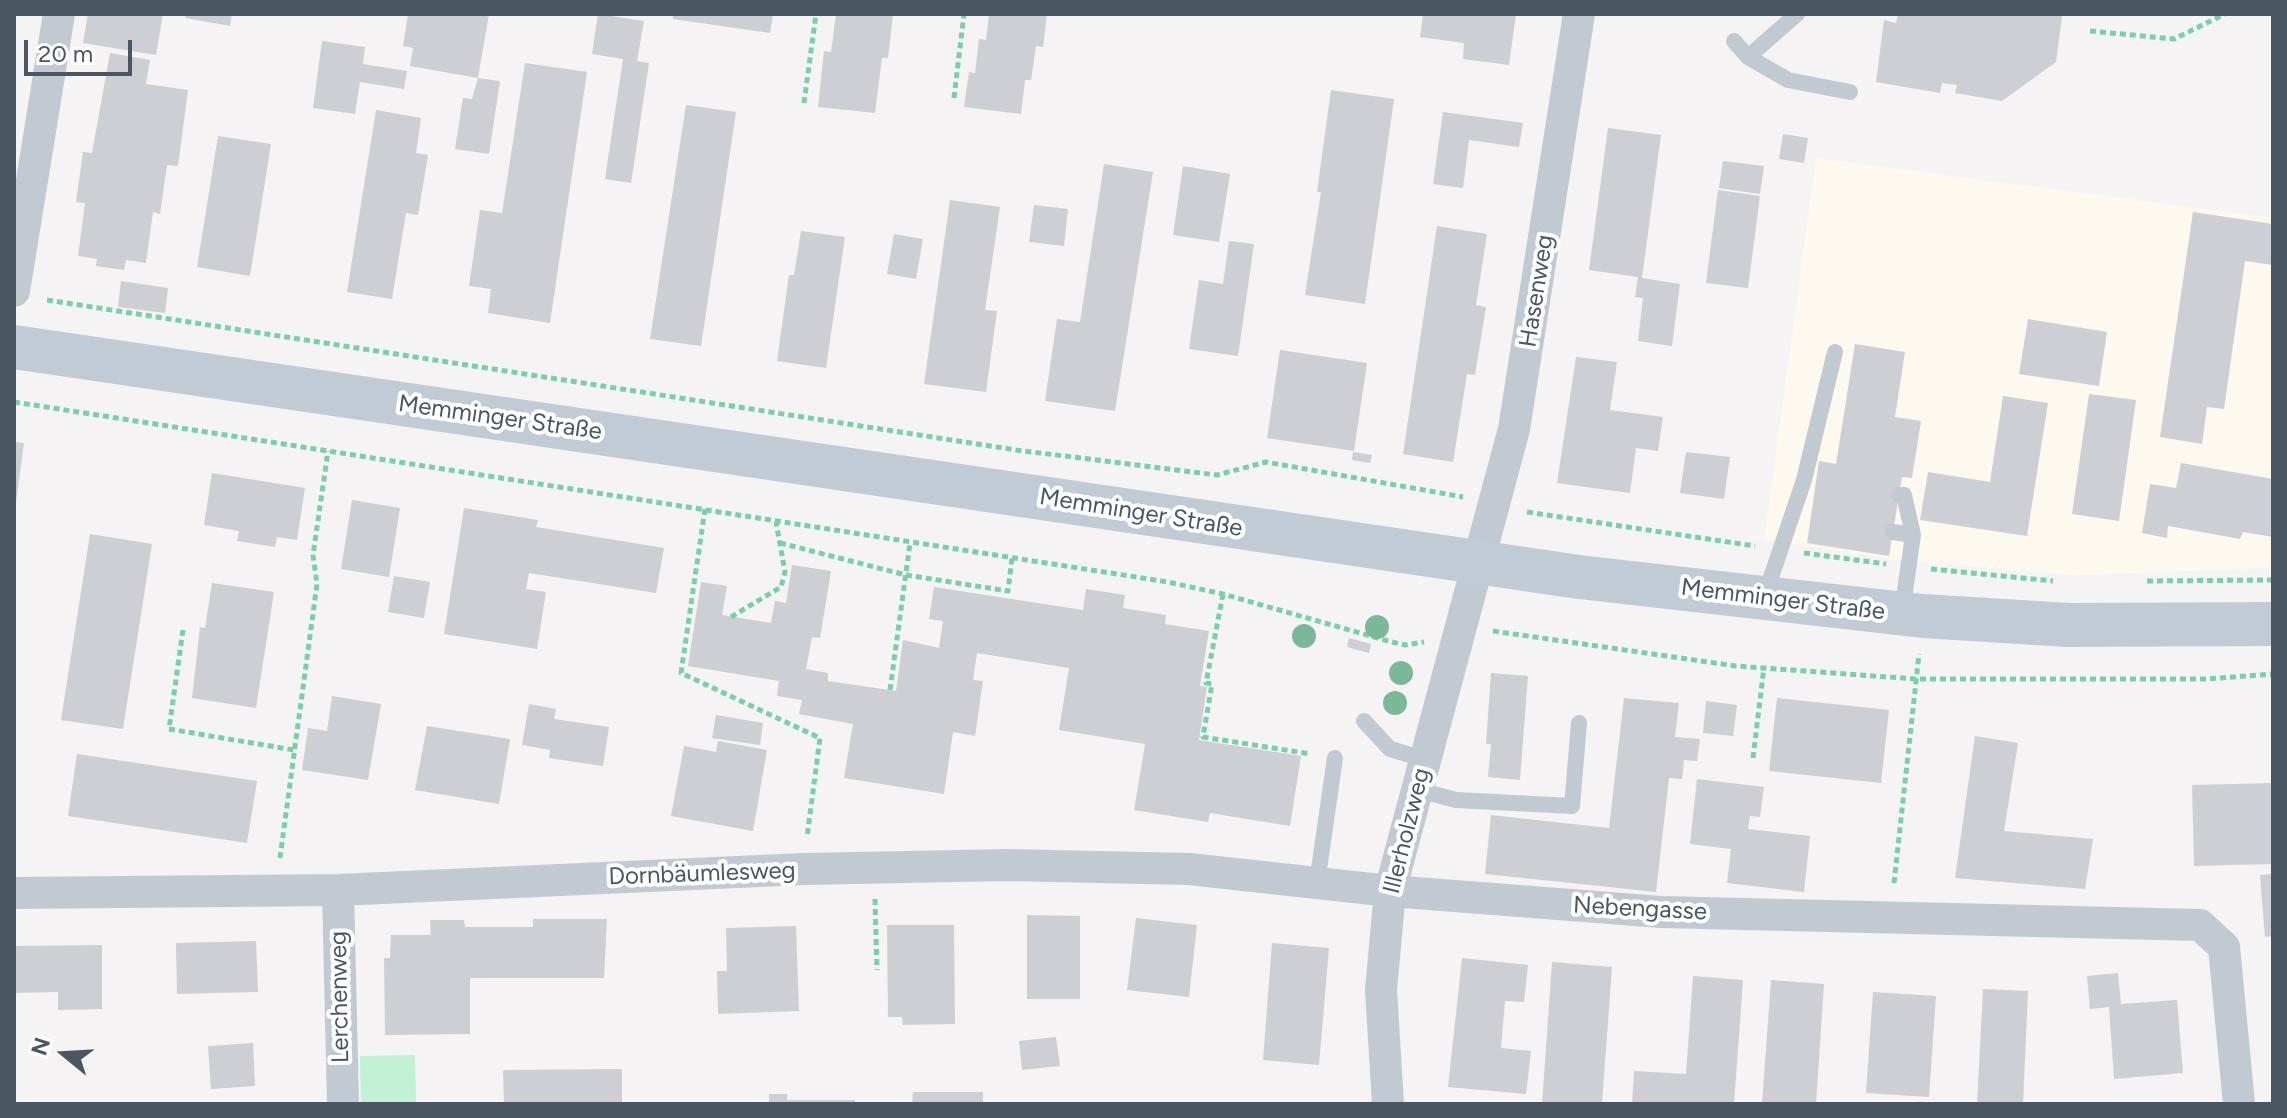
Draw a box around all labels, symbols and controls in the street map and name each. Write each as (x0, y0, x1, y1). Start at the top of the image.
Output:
scale bar (28, 24, 136, 74)
text: 20 m (38, 39, 93, 68)
street label: Hasenweg (1514, 233, 1560, 349)
street label: Memminger Straße (396, 389, 604, 447)
street label: Memminger Straße (1037, 483, 1245, 543)
street label: Memminger Straße (1679, 573, 1887, 627)
street label: Illerholzweg (1377, 765, 1437, 897)
street label: Dornbäumlesweg (608, 856, 796, 892)
street label: Nebengasse (1572, 891, 1708, 927)
street label: Lerchenweg (324, 931, 356, 1063)
north arrow (24, 1014, 104, 1094)
text: N (25, 1034, 56, 1059)

